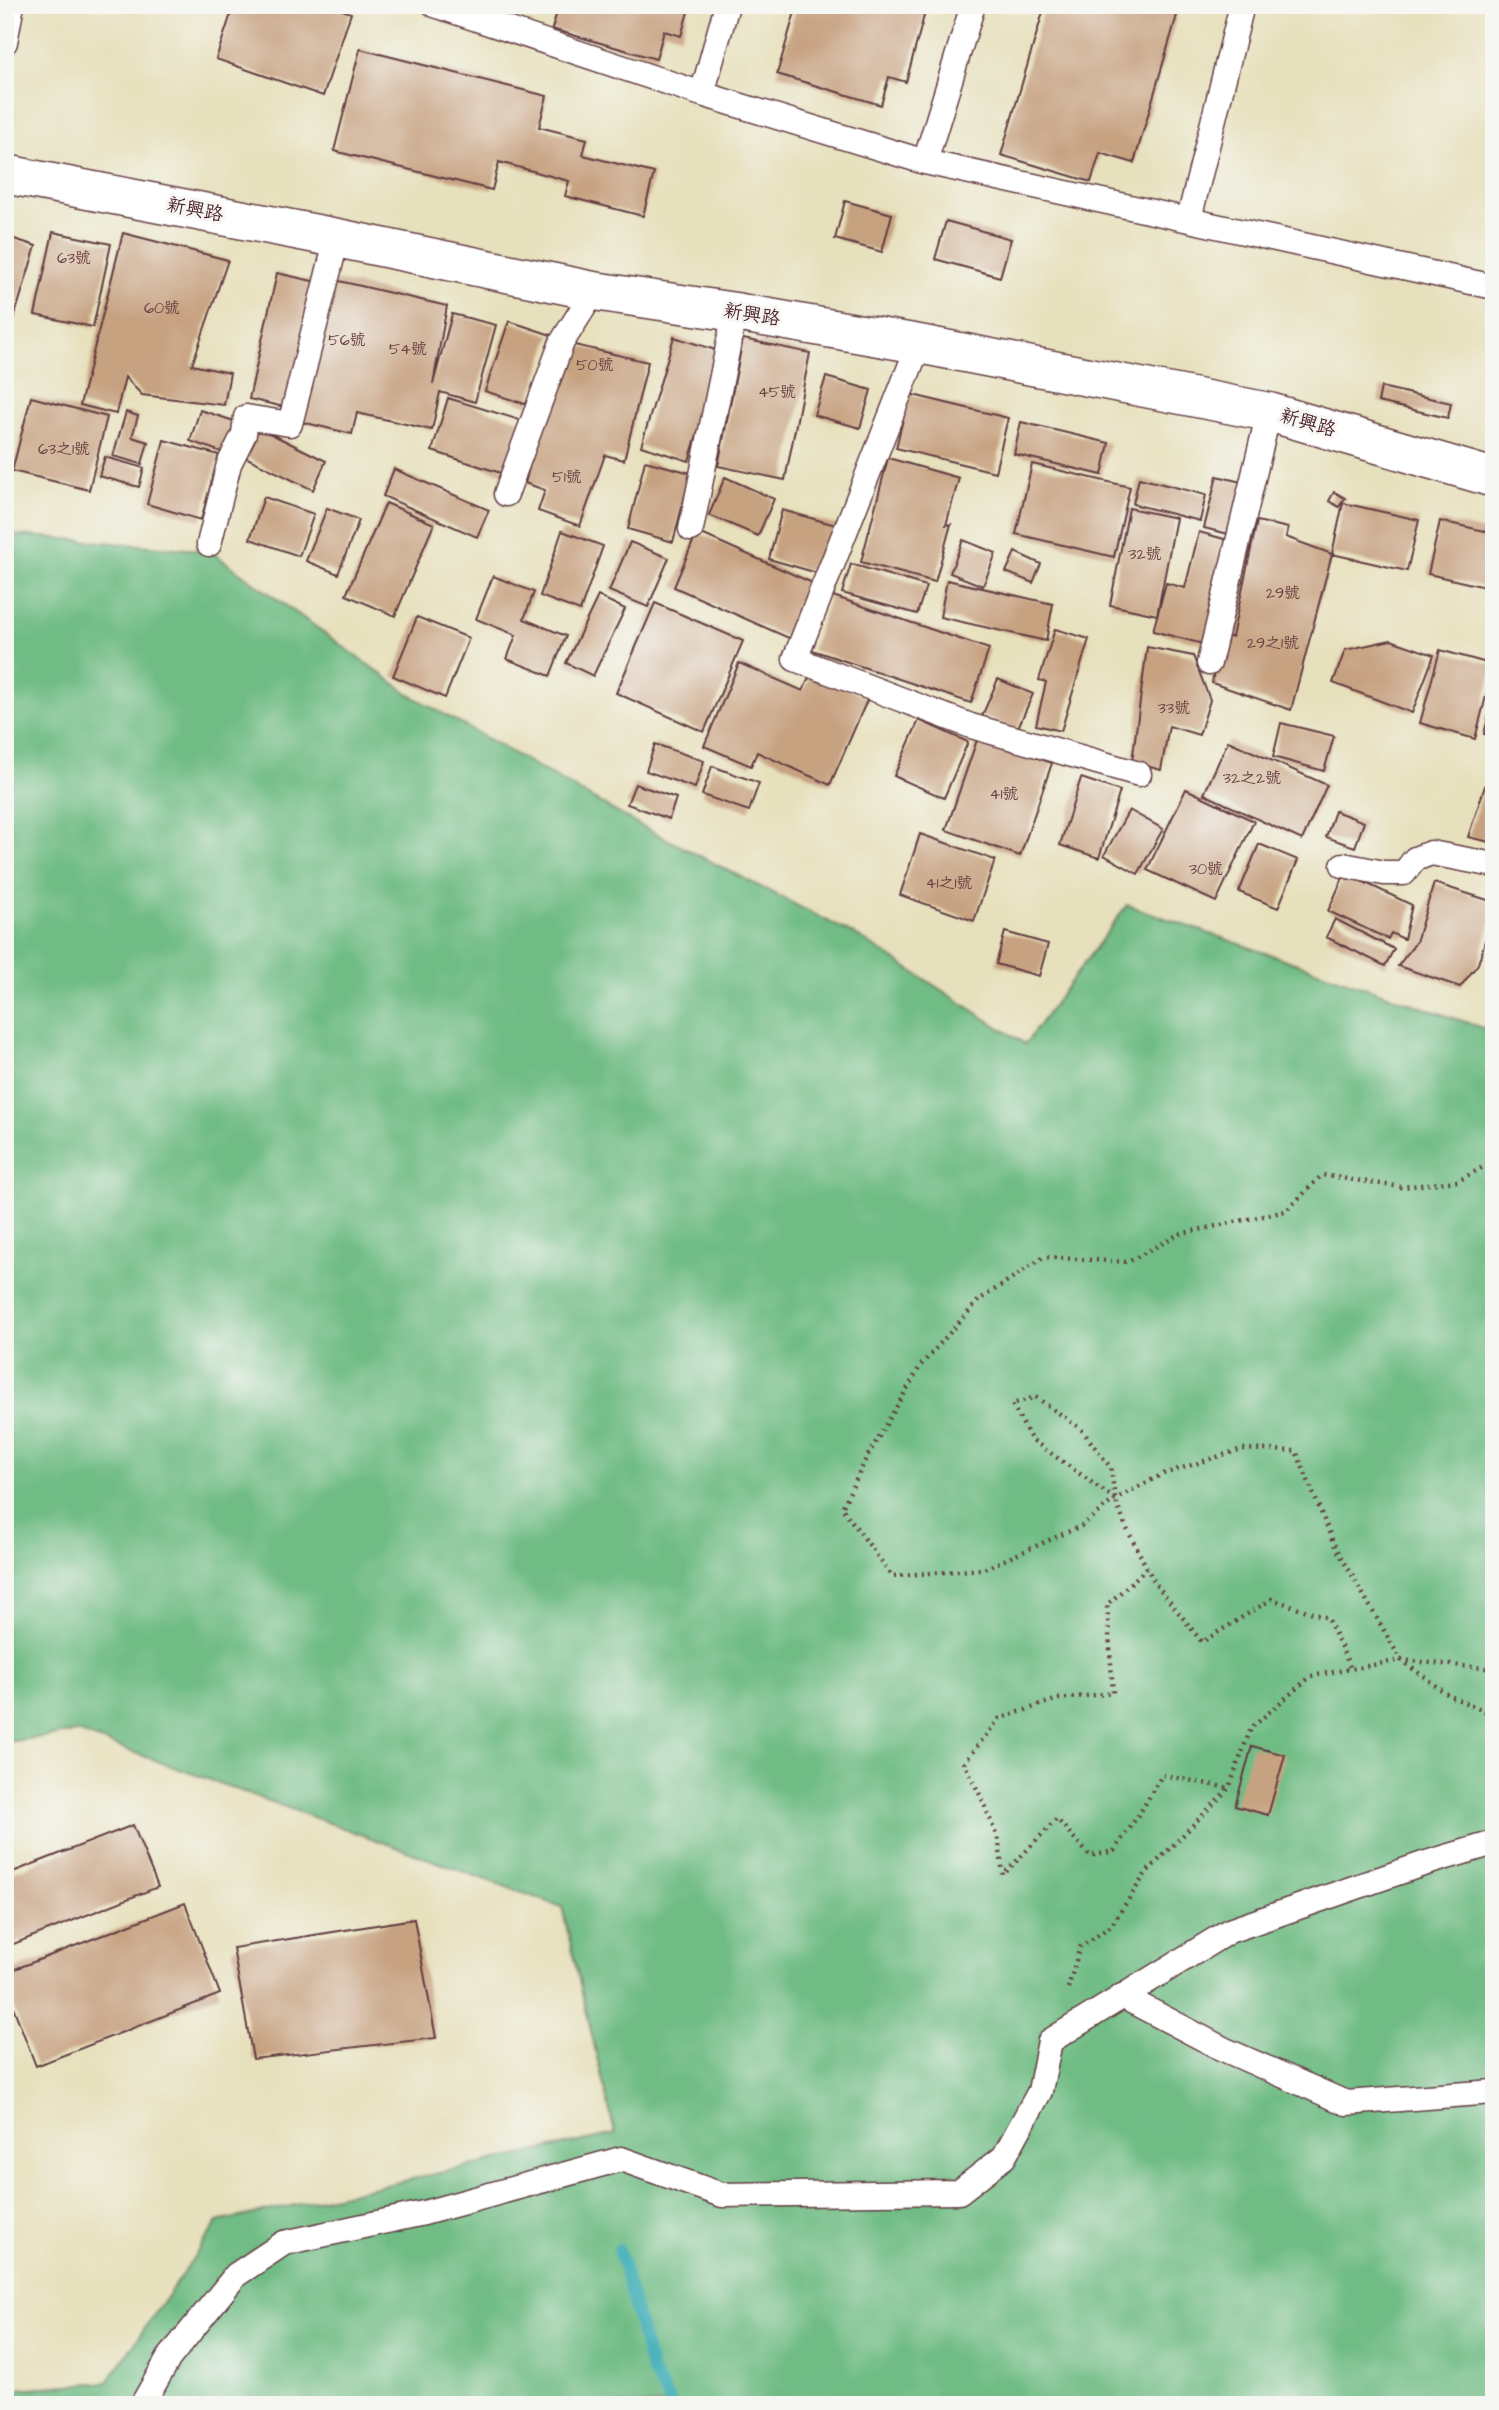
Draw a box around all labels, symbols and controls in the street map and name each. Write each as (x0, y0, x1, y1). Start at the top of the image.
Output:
street label: 新興路 (164, 191, 226, 229)
house number: 63號 (57, 247, 91, 269)
house number: 60號 (144, 297, 180, 319)
street label: 新興路 (722, 297, 782, 333)
house number: 56號 (328, 329, 366, 351)
house number: 54號 (389, 338, 427, 360)
house number: 50號 (576, 354, 614, 376)
house number: 45號 (758, 381, 796, 403)
street label: 新興路 (1277, 402, 1339, 444)
house number: 63之1號 (38, 438, 90, 460)
house number: 51號 (552, 466, 582, 488)
house number: 32號 (1128, 543, 1162, 565)
house number: 29號 (1266, 582, 1300, 604)
house number: 29之1號 (1247, 632, 1299, 654)
house number: 33號 (1158, 697, 1190, 719)
house number: 32之2號 (1223, 767, 1281, 789)
house number: 41號 (990, 783, 1018, 805)
house number: 30號 (1189, 858, 1223, 880)
house number: 41之1號 (926, 872, 973, 894)

